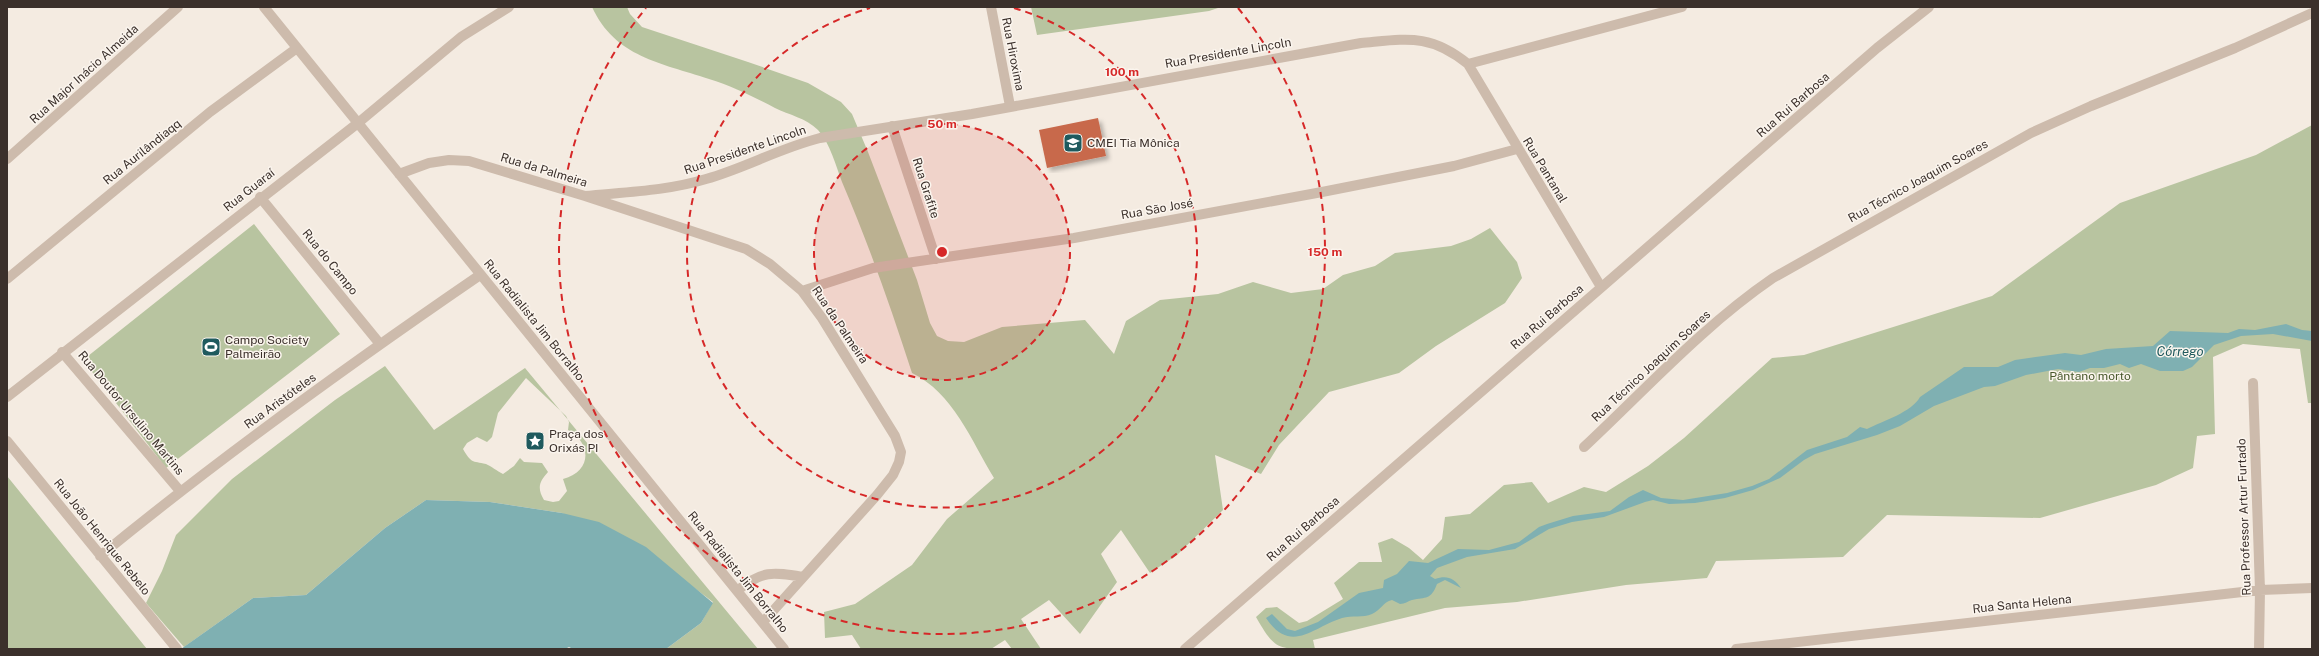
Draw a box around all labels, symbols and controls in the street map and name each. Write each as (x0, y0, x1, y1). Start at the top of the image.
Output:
street label: Rua Hiroxima (999, 16, 1027, 92)
street label: Rua Major Inácio Almeida (27, 22, 141, 126)
street label: Rua Presidente Lincoln (1164, 35, 1292, 71)
text: 100 m (1105, 65, 1139, 79)
street label: Rua Rui Barbosa (1754, 70, 1832, 140)
street label: Rua Aurilândiaqq (100, 116, 184, 188)
text: 50 m (927, 117, 957, 131)
street label: Rua Presidente Lincoln (682, 123, 808, 177)
school or university icon: CMEI Tia Mônica (1062, 132, 1084, 154)
street label: Rua Pantanal (1520, 135, 1570, 206)
place label: CMEI Tia Mônica (1087, 136, 1180, 150)
street label: Rua Técnico Joaquim Soares (1846, 137, 1990, 225)
street label: Rua da Palmeira (499, 150, 589, 190)
street label: Rua Grafite (910, 156, 942, 220)
street label: Rua Guaraí (221, 165, 278, 214)
street label: Rua São José (1120, 196, 1194, 222)
street label: Rua do Campo (299, 226, 361, 298)
centre of rings (935, 245, 949, 259)
text: 150 m (1308, 245, 1342, 259)
street label: Rua Radialista Jim Borralho (481, 257, 587, 383)
street label: Rua Rui Barbosa (1508, 282, 1586, 352)
street label: Rua da Palmeira (809, 284, 871, 366)
street label: Rua Técnico Joaquim Soares (1589, 307, 1713, 425)
place label: Campo Society Palmeirão (225, 333, 309, 361)
sports icon: Campo Society Palmeirão (200, 336, 222, 358)
water label: Córrego (2157, 344, 2204, 359)
street label: Rua Doutor Ursulino Martins (75, 348, 187, 478)
park label: Pântano morto (2049, 369, 2131, 383)
street label: Rua Aristóteles (241, 370, 319, 432)
place label: Praça dos Orixás PI (549, 427, 604, 455)
place icon: Praça dos Orixás PI (524, 430, 546, 452)
street label: Rua Professor Artur Furtado (2234, 438, 2254, 596)
street label: Rua João Henrique Rebelo (51, 476, 153, 598)
street label: Rua Rui Barbosa (1264, 494, 1342, 564)
street label: Rua Radialista Jim Borralho (685, 509, 791, 635)
street label: Rua Santa Helena (1972, 592, 2072, 616)

